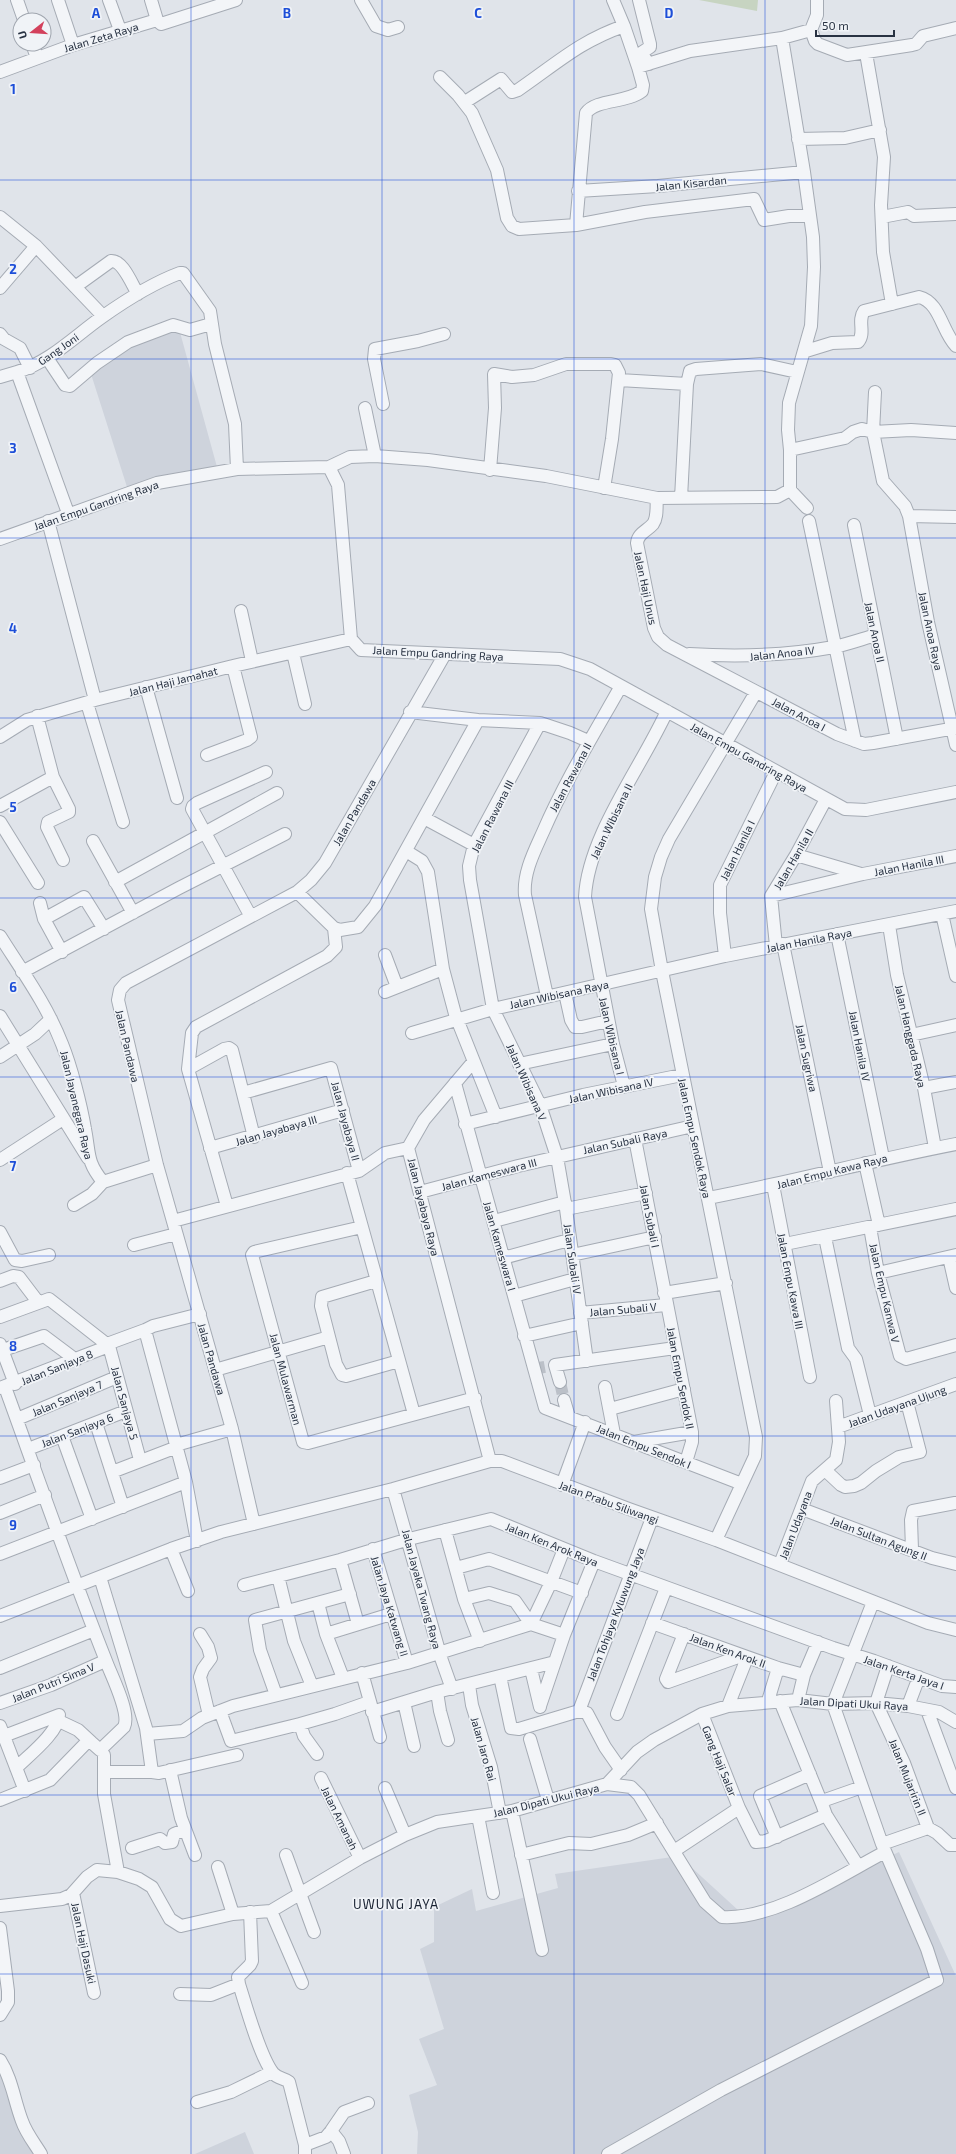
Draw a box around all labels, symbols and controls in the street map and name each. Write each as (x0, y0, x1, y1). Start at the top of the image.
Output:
text: A (92, 5, 101, 21)
text: B (283, 5, 291, 21)
text: C (474, 5, 482, 21)
text: D (665, 5, 674, 21)
north arrow (12, 12, 52, 52)
scale bar (816, 12, 894, 38)
text: 50 m (822, 18, 849, 32)
street label: Jalan Zeta Raya (62, 19, 140, 55)
text: U (15, 30, 29, 41)
text: 1 (10, 81, 16, 97)
street label: Jalan Kisardan (655, 173, 727, 193)
text: 2 (9, 261, 17, 277)
street label: Gang Joni (35, 330, 81, 368)
text: 3 (9, 440, 17, 456)
street label: Jalan Empu Gandring Raya (32, 477, 160, 533)
street label: Jalan Haji Unus (631, 550, 660, 627)
street label: Jalan Anoa Raya (916, 590, 946, 672)
street label: Jalan Anoa II (862, 601, 888, 663)
text: 4 (9, 620, 17, 636)
street label: Jalan Empu Gandring Raya (372, 643, 504, 663)
street label: Jalan Anoa IV (749, 643, 815, 663)
street label: Jalan Haji Jamahat (127, 664, 219, 699)
street label: Jalan Anoa I (770, 695, 828, 733)
street label: Jalan Empu Gandring Raya (688, 720, 810, 794)
street label: Jalan Rawana II (546, 740, 594, 814)
street label: Jalan Pandawa (330, 777, 378, 847)
street label: Jalan Rawana III (468, 778, 516, 854)
street label: Jalan Wibisana II (587, 781, 635, 861)
text: 5 (9, 799, 17, 815)
street label: Jalan Hanila I (717, 818, 757, 882)
street label: Jalan Hanila II (770, 826, 816, 892)
street label: Jalan Hanila III (873, 852, 945, 878)
street label: Jalan Hanila Raya (765, 925, 853, 955)
street label: Jalan Wibisana Raya (508, 977, 610, 1011)
text: 6 (9, 979, 17, 995)
street label: Jalan Hanggada Raya (893, 983, 929, 1089)
street label: Jalan Wibisana I (597, 996, 627, 1076)
street label: Jalan Pandawa (113, 1008, 143, 1084)
street label: Jalan Hanila IV (847, 1010, 873, 1083)
street label: Jalan Sugriwa (793, 1023, 821, 1093)
street label: Jalan Wibisana V (504, 1041, 550, 1123)
street label: Jalan Jayanegara Raya (58, 1049, 96, 1161)
street label: Jalan Wibisana IV (568, 1075, 655, 1105)
street label: Jalan Empu Sendok Raya (676, 1077, 714, 1199)
street label: Jalan Jayabaya II (329, 1080, 363, 1162)
street label: Jalan Jayabaya III (234, 1112, 318, 1148)
street label: Jalan Subali Raya (582, 1126, 668, 1156)
street label: Jalan Empu Kawa Raya (775, 1151, 889, 1191)
street label: Jalan Kameswara III (440, 1155, 538, 1193)
street label: Jalan Jayabaya Raya (406, 1157, 442, 1257)
text: 7 (10, 1158, 17, 1174)
street label: Jalan Subali I (638, 1183, 662, 1249)
street label: Jalan Kameswara I (481, 1200, 519, 1292)
street label: Jalan Subali IV (562, 1223, 584, 1295)
street label: Jalan Empu Kawa III (775, 1232, 807, 1330)
street label: Jalan Empu Kanwa V (867, 1242, 903, 1344)
street label: Jalan Subali V (589, 1300, 658, 1318)
street label: Jalan Pandawa (196, 1322, 228, 1396)
street label: Jalan Empu Sendok II (665, 1326, 697, 1430)
street label: Jalan Mulawarman (267, 1332, 305, 1426)
text: 8 (9, 1338, 17, 1354)
street label: Jalan Sanjaya 8 (19, 1347, 95, 1388)
street label: Jalan Sanjaya 5 (108, 1365, 141, 1441)
street label: Jalan Sanjaya 7 (30, 1377, 105, 1420)
street label: Jalan Udayana Ujung (846, 1382, 948, 1431)
street label: Jalan Sanjaya 6 (39, 1410, 115, 1451)
street label: Jalan Empu Sendok I (595, 1421, 693, 1471)
street label: Jalan Prabu Siliwangi (557, 1478, 661, 1526)
street label: Jalan Udayana (776, 1489, 814, 1561)
street label: Jalan Sultan Agung II (829, 1514, 929, 1562)
text: 9 (9, 1517, 17, 1533)
street label: Jalan Ken Arok Raya (504, 1519, 600, 1569)
street label: Jalan Jayaka Twang Raya (400, 1528, 444, 1650)
street label: Jalan Tohjaya Kyluwung Jaya (584, 1546, 647, 1683)
street label: Jalan Jaya Katwang II (369, 1554, 411, 1658)
street label: Jalan Ken Arok II (688, 1630, 768, 1670)
street label: Jalan Kerta Jaya I (862, 1652, 946, 1692)
street label: Jalan Putri Sima V (10, 1659, 96, 1704)
street label: Jalan Dipati Ukui Raya (799, 1694, 909, 1712)
street label: Jalan Jaro Rai (469, 1715, 499, 1783)
street label: Gang Haji Salar (699, 1724, 740, 1799)
street label: Jalan Mujaririn II (886, 1737, 929, 1818)
street label: Jalan Dipati Ukui Raya (492, 1781, 600, 1819)
street label: Jalan Amanah (319, 1784, 361, 1852)
district label: UWUNG JAYA (353, 1896, 439, 1912)
street label: Jalan Haji Dasuki (68, 1901, 99, 1985)

